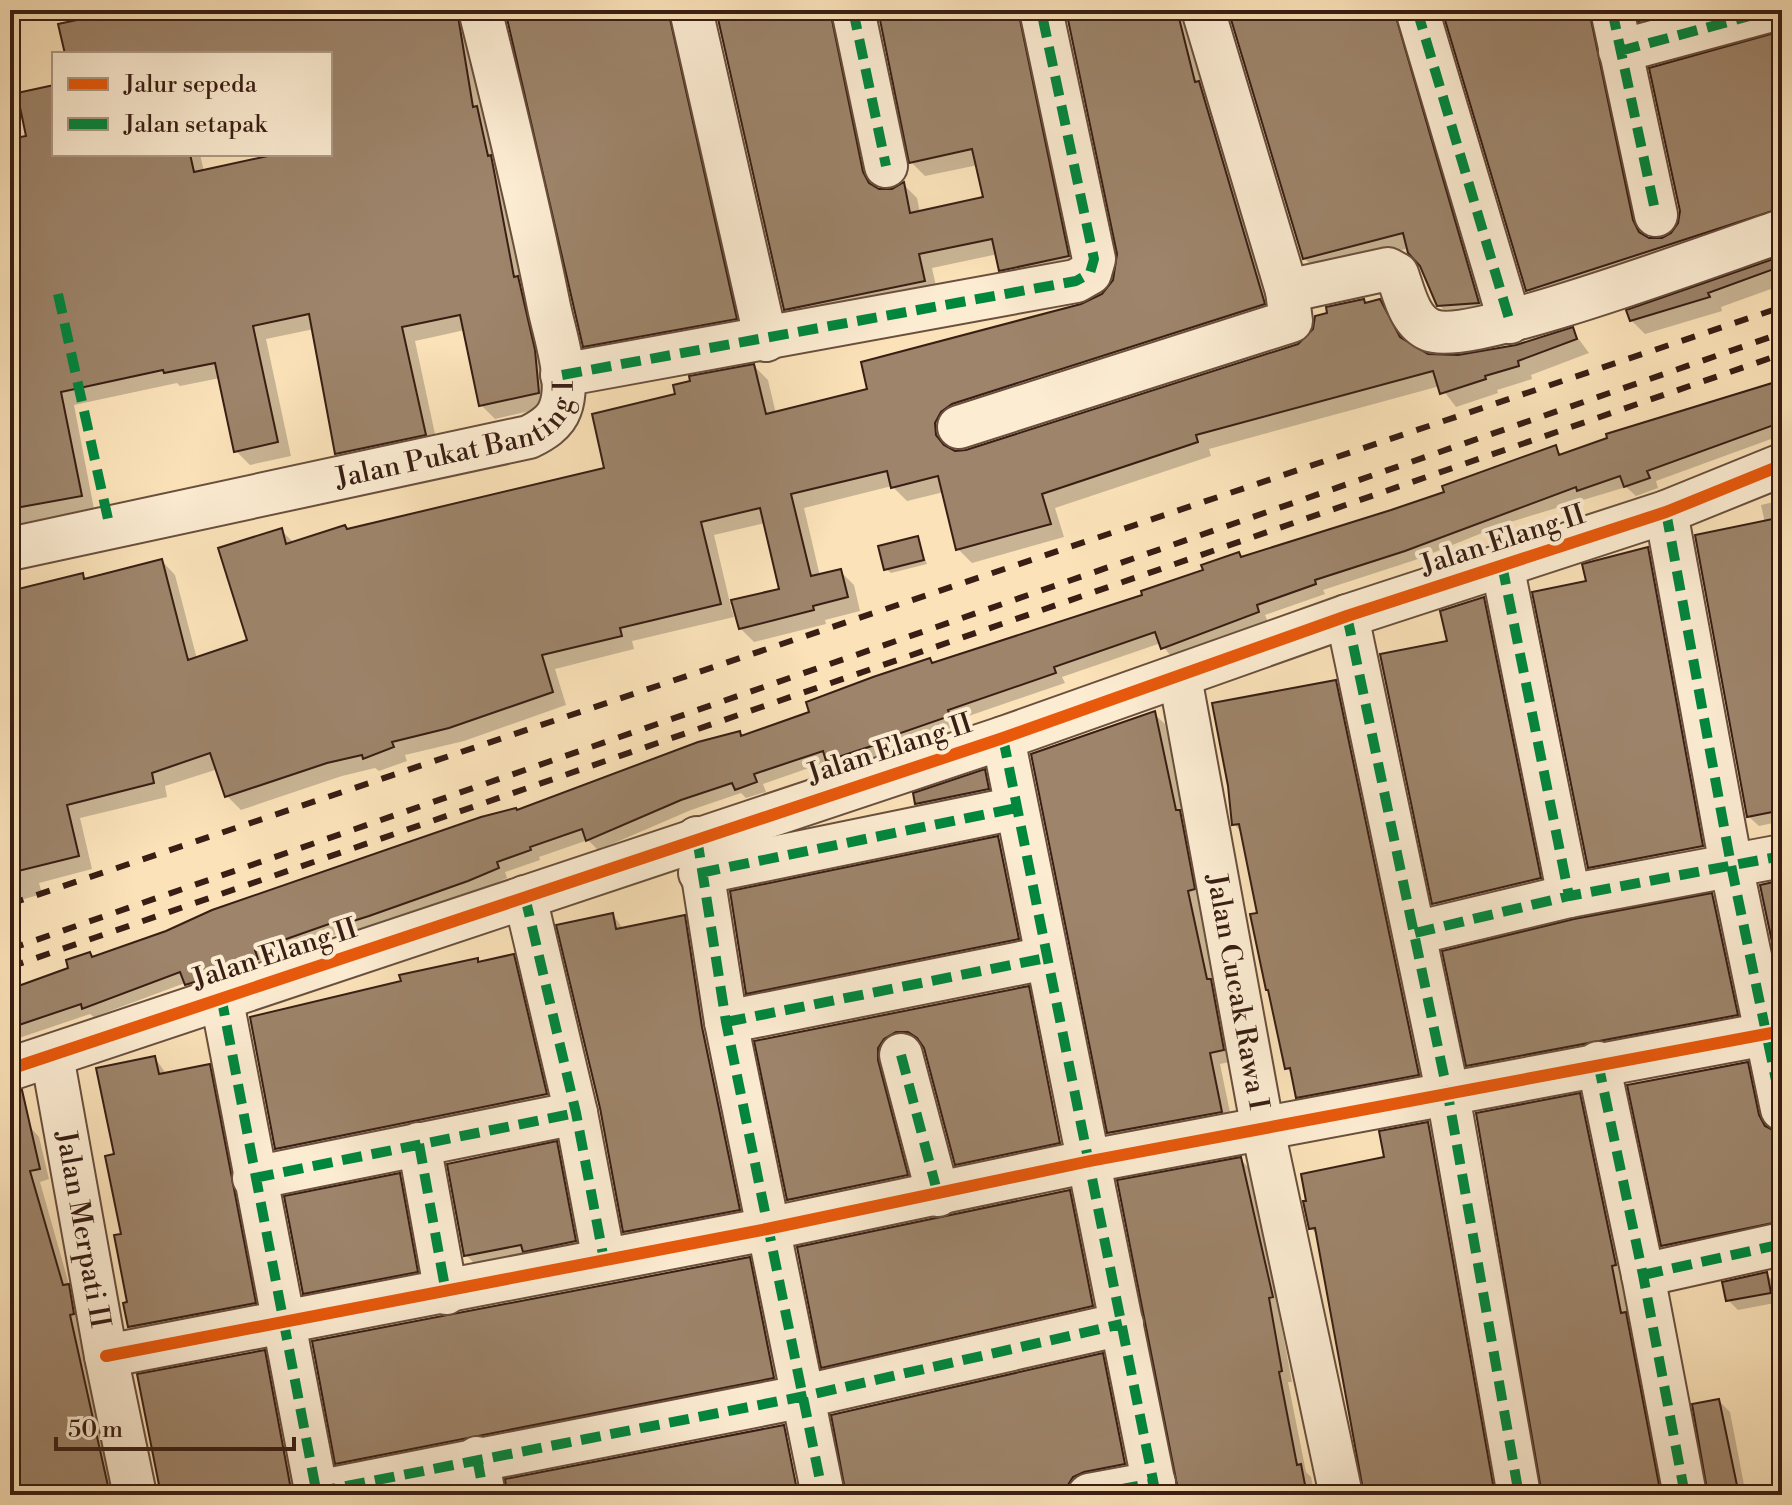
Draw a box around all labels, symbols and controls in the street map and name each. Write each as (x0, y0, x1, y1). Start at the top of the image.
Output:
legend (52, 52, 332, 156)
text: Jalur sepeda (123, 70, 258, 100)
text: Jalan setapak (123, 110, 268, 140)
street label: Jalan Pukat Banting I (331, 380, 581, 496)
street label: Jalan Elang II (1415, 497, 1590, 583)
street label: Jalan Elang II (802, 706, 977, 792)
street label: Jalan Cucak Rawa I (1199, 870, 1276, 1113)
street label: Jalan Elang II (187, 911, 362, 997)
street label: Jalan Merpati II (48, 1127, 118, 1331)
scale bar (56, 1401, 294, 1451)
text: 50 m (68, 1415, 123, 1445)

